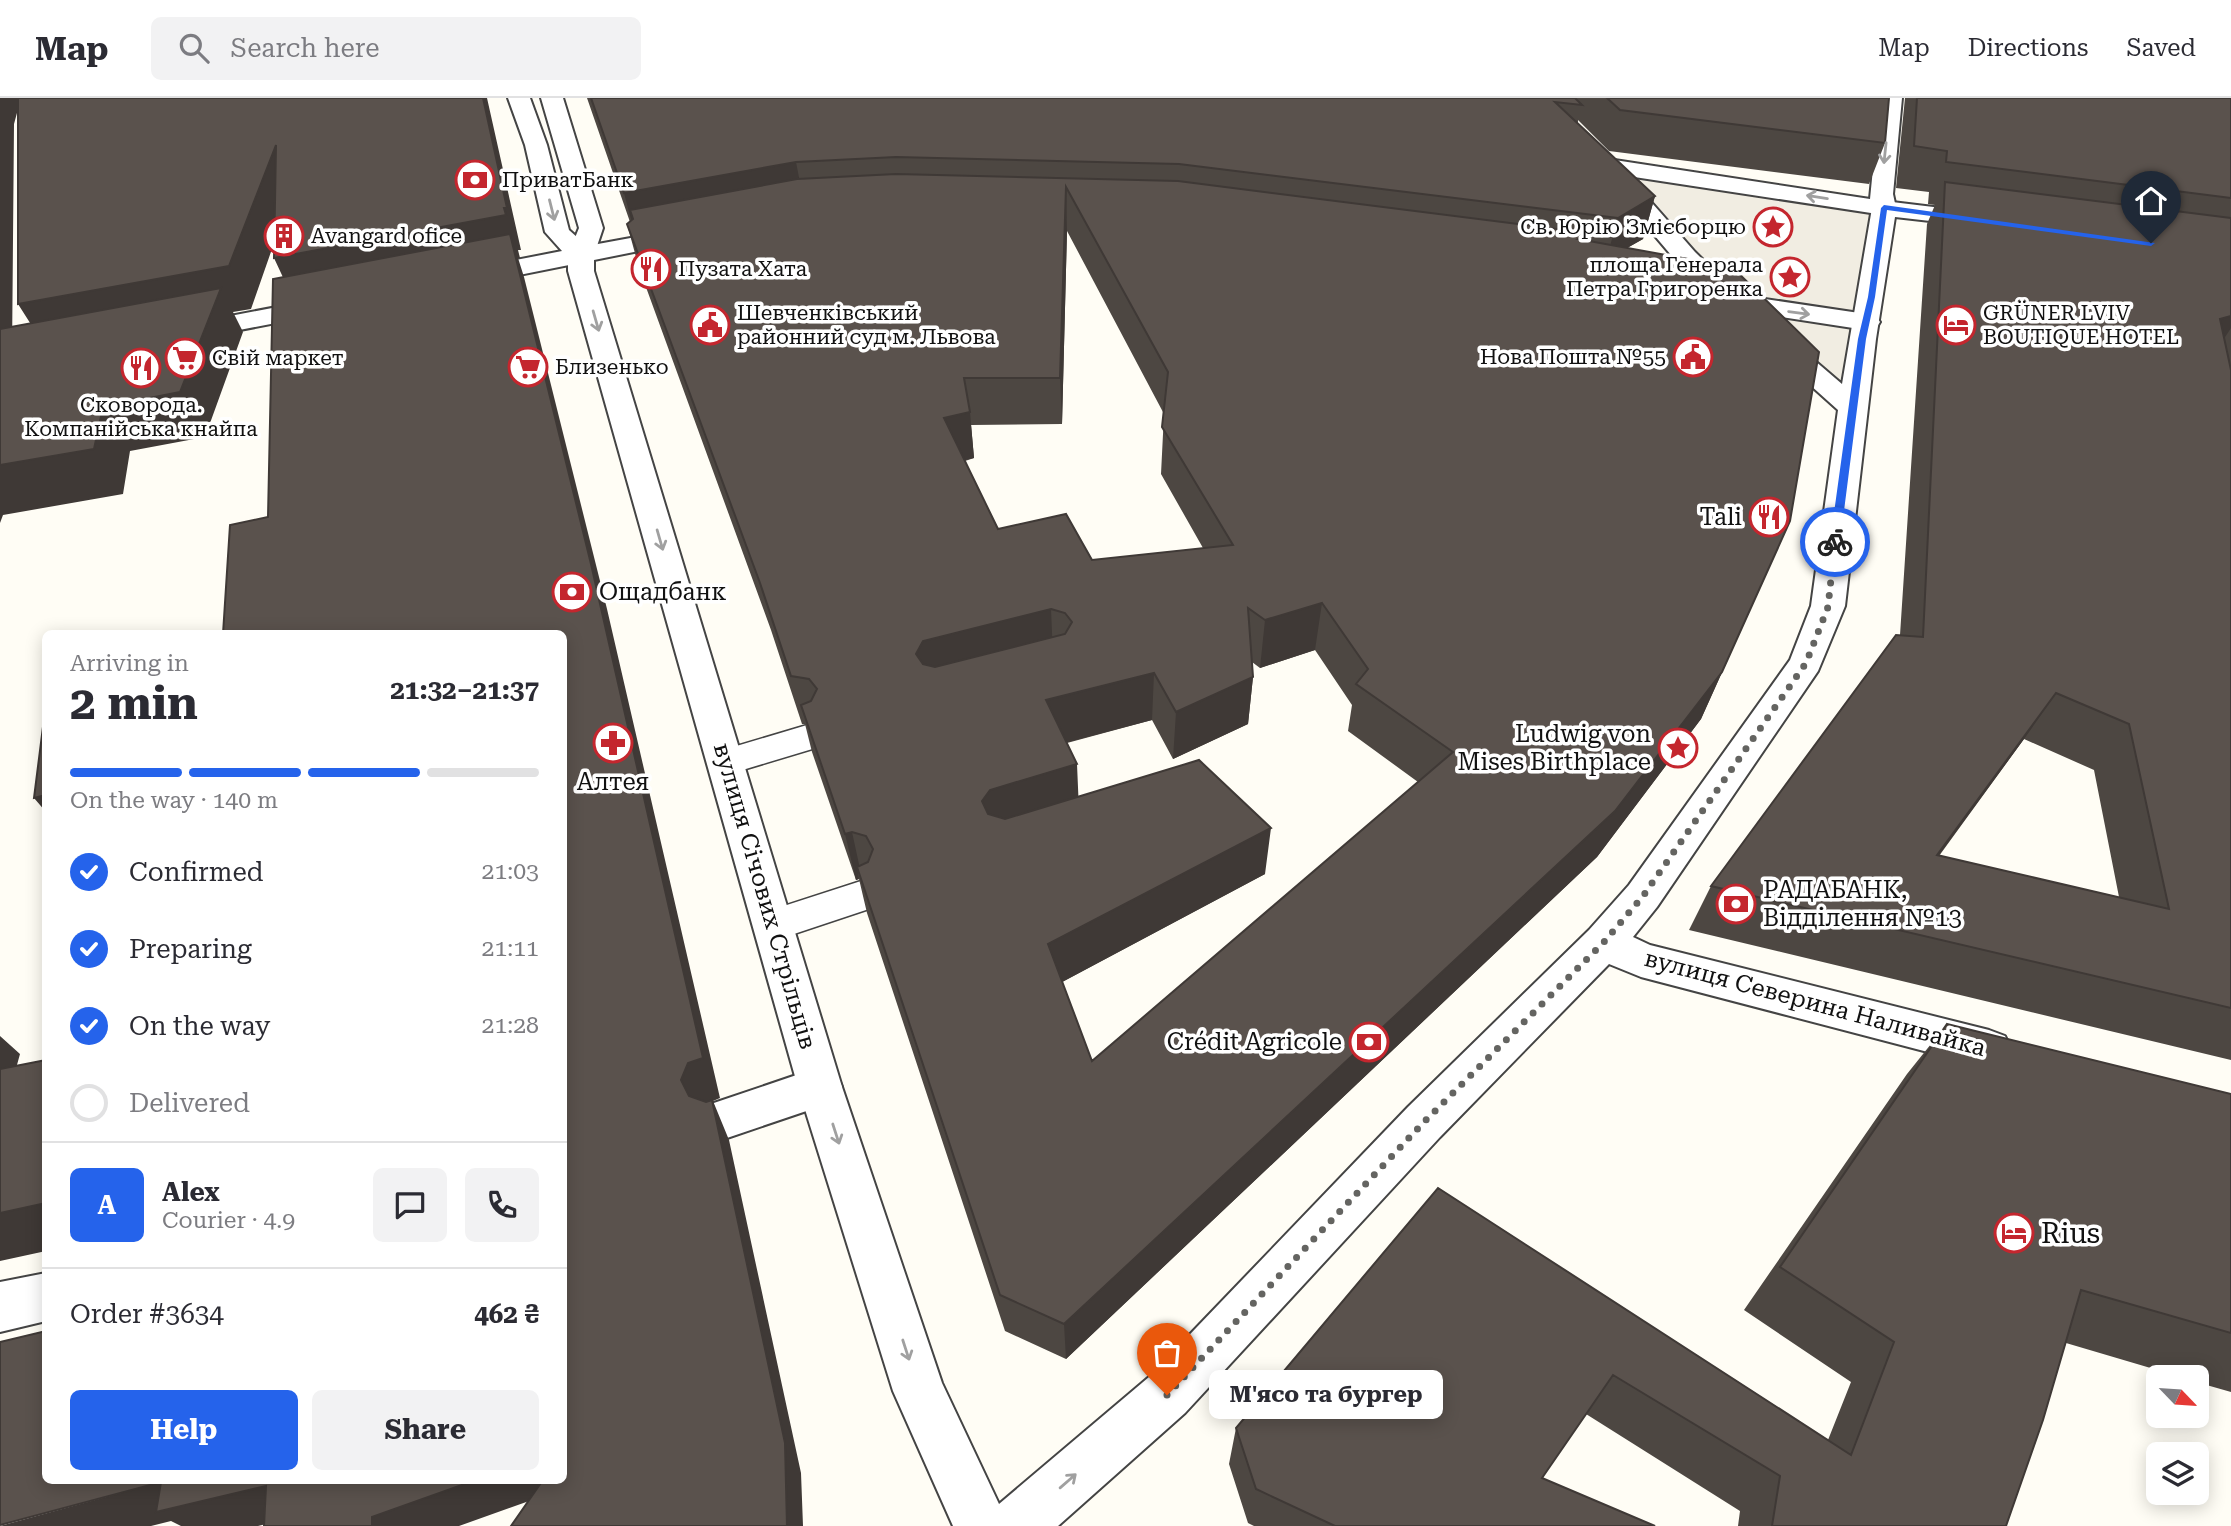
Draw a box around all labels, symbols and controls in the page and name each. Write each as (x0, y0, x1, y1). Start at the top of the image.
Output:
search box (151, 17, 641, 80)
text: Map (35, 29, 109, 68)
icon: search (175, 29, 213, 67)
text: Search here (231, 33, 380, 63)
text: Map (1878, 34, 1930, 62)
text: Directions (1968, 34, 2088, 62)
text: Saved (2126, 34, 2196, 62)
one-way arrow (1879, 141, 1892, 164)
bank icon: ПриватБанк (454, 159, 496, 201)
place label: ПриватБанк (502, 168, 634, 192)
pin (2121, 171, 2181, 243)
icon: home (2132, 182, 2170, 220)
one-way arrow (1806, 191, 1829, 204)
one-way arrow (546, 199, 559, 221)
place icon: Св. Юрію Змієборцю (1752, 206, 1794, 248)
building icon: Avangard ofice (263, 215, 305, 257)
place label: Св. Юрію Змієборцю (1520, 215, 1746, 239)
place label: Avangard ofice (311, 224, 462, 248)
restaurant icon: Пузата Хата (630, 248, 672, 290)
place label: площа Генерала Петра Григоренка (1566, 253, 1764, 301)
place icon: площа Генерала Петра Григоренка (1769, 256, 1811, 298)
place label: Пузата Хата (678, 257, 808, 281)
place label: GRÜNER LVIV BOUTIQUE HOTEL (1983, 300, 2179, 349)
place label: Шевченківський районний суд м. Львова (737, 301, 996, 349)
public building icon: Шевченківський районний суд м. Львова (689, 304, 731, 346)
hotel icon: GRÜNER LVIV BOUTIQUE HOTEL (1935, 304, 1977, 346)
one-way arrow (1787, 307, 1810, 320)
one-way arrow (591, 310, 604, 332)
public building icon: Нова Пошта №55 (1672, 336, 1714, 378)
supermarket icon: Свій маркет (164, 337, 206, 379)
place label: Нова Пошта №55 (1480, 345, 1666, 369)
place label: Свій маркет (212, 346, 344, 370)
supermarket icon: Близенько (507, 346, 549, 388)
restaurant icon: Сковорода. Компанійська кнайпа (120, 347, 162, 389)
place label: Близенько (555, 355, 669, 379)
place label: Сковорода. Компанійська кнайпа (24, 393, 258, 441)
restaurant icon: Tali (1748, 496, 1790, 538)
place label: Tali (1699, 503, 1742, 531)
courier (1800, 507, 1870, 577)
icon: bike (1816, 523, 1854, 561)
one-way arrow (655, 528, 668, 550)
bank icon: Ощадбанк (551, 571, 593, 613)
place label: Ощадбанк (599, 578, 726, 606)
text: Arriving in (70, 650, 189, 677)
text: 21:32–21:37 (390, 675, 539, 705)
text: 2 min (70, 676, 198, 730)
place label: Ludwig von Mises Birthplace (1458, 720, 1651, 776)
pharmacy icon: Алтея (592, 722, 634, 764)
place icon: Ludwig von Mises Birthplace (1657, 727, 1699, 769)
street label: вулиця Січових Стрільців (708, 740, 822, 1052)
place label: Алтея (577, 768, 649, 796)
text: On the way · 140 m (70, 787, 278, 814)
icon: check (70, 853, 108, 891)
text: Confirmed (129, 857, 264, 887)
text: 21:03 (482, 858, 539, 885)
place label: РАДАБАНК, Відділення №13 (1763, 876, 1962, 932)
bank icon: РАДАБАНК, Відділення №13 (1715, 883, 1757, 925)
icon: check (70, 930, 108, 968)
text: Preparing (129, 934, 252, 964)
text: 21:11 (482, 935, 539, 962)
street label: вулиця Северина Наливайка (1641, 944, 1989, 1062)
icon: check (70, 1007, 108, 1045)
text: On the way (129, 1011, 270, 1041)
text: 21:28 (482, 1012, 539, 1039)
bank icon: Crédit Agricole (1348, 1021, 1390, 1063)
place label: Crédit Agricole (1167, 1028, 1342, 1056)
text: Delivered (129, 1088, 250, 1118)
one-way arrow (830, 1123, 843, 1145)
button: chat (373, 1168, 447, 1242)
button: phone (465, 1168, 539, 1242)
text: Alex (162, 1177, 220, 1207)
text: A (98, 1190, 116, 1220)
text: Courier · 4.9 (162, 1207, 295, 1234)
hotel icon: Rius (1993, 1212, 2035, 1254)
place label: Rius (2041, 1217, 2100, 1250)
text: Order #3634 (70, 1299, 224, 1329)
text: 462 ₴ (474, 1299, 539, 1329)
pin (1137, 1323, 1197, 1395)
icon: bag (1148, 1334, 1186, 1372)
one-way arrow (900, 1339, 913, 1361)
north arrow (2146, 1365, 2208, 1428)
map controls (2146, 1365, 2209, 1505)
callout: М'ясо та бургер (1209, 1370, 1444, 1420)
text: М'ясо та бургер (1229, 1381, 1423, 1408)
button: Help (70, 1390, 298, 1470)
button: Share (312, 1390, 539, 1470)
button: layers (2146, 1442, 2209, 1505)
one-way arrow (1058, 1473, 1076, 1489)

